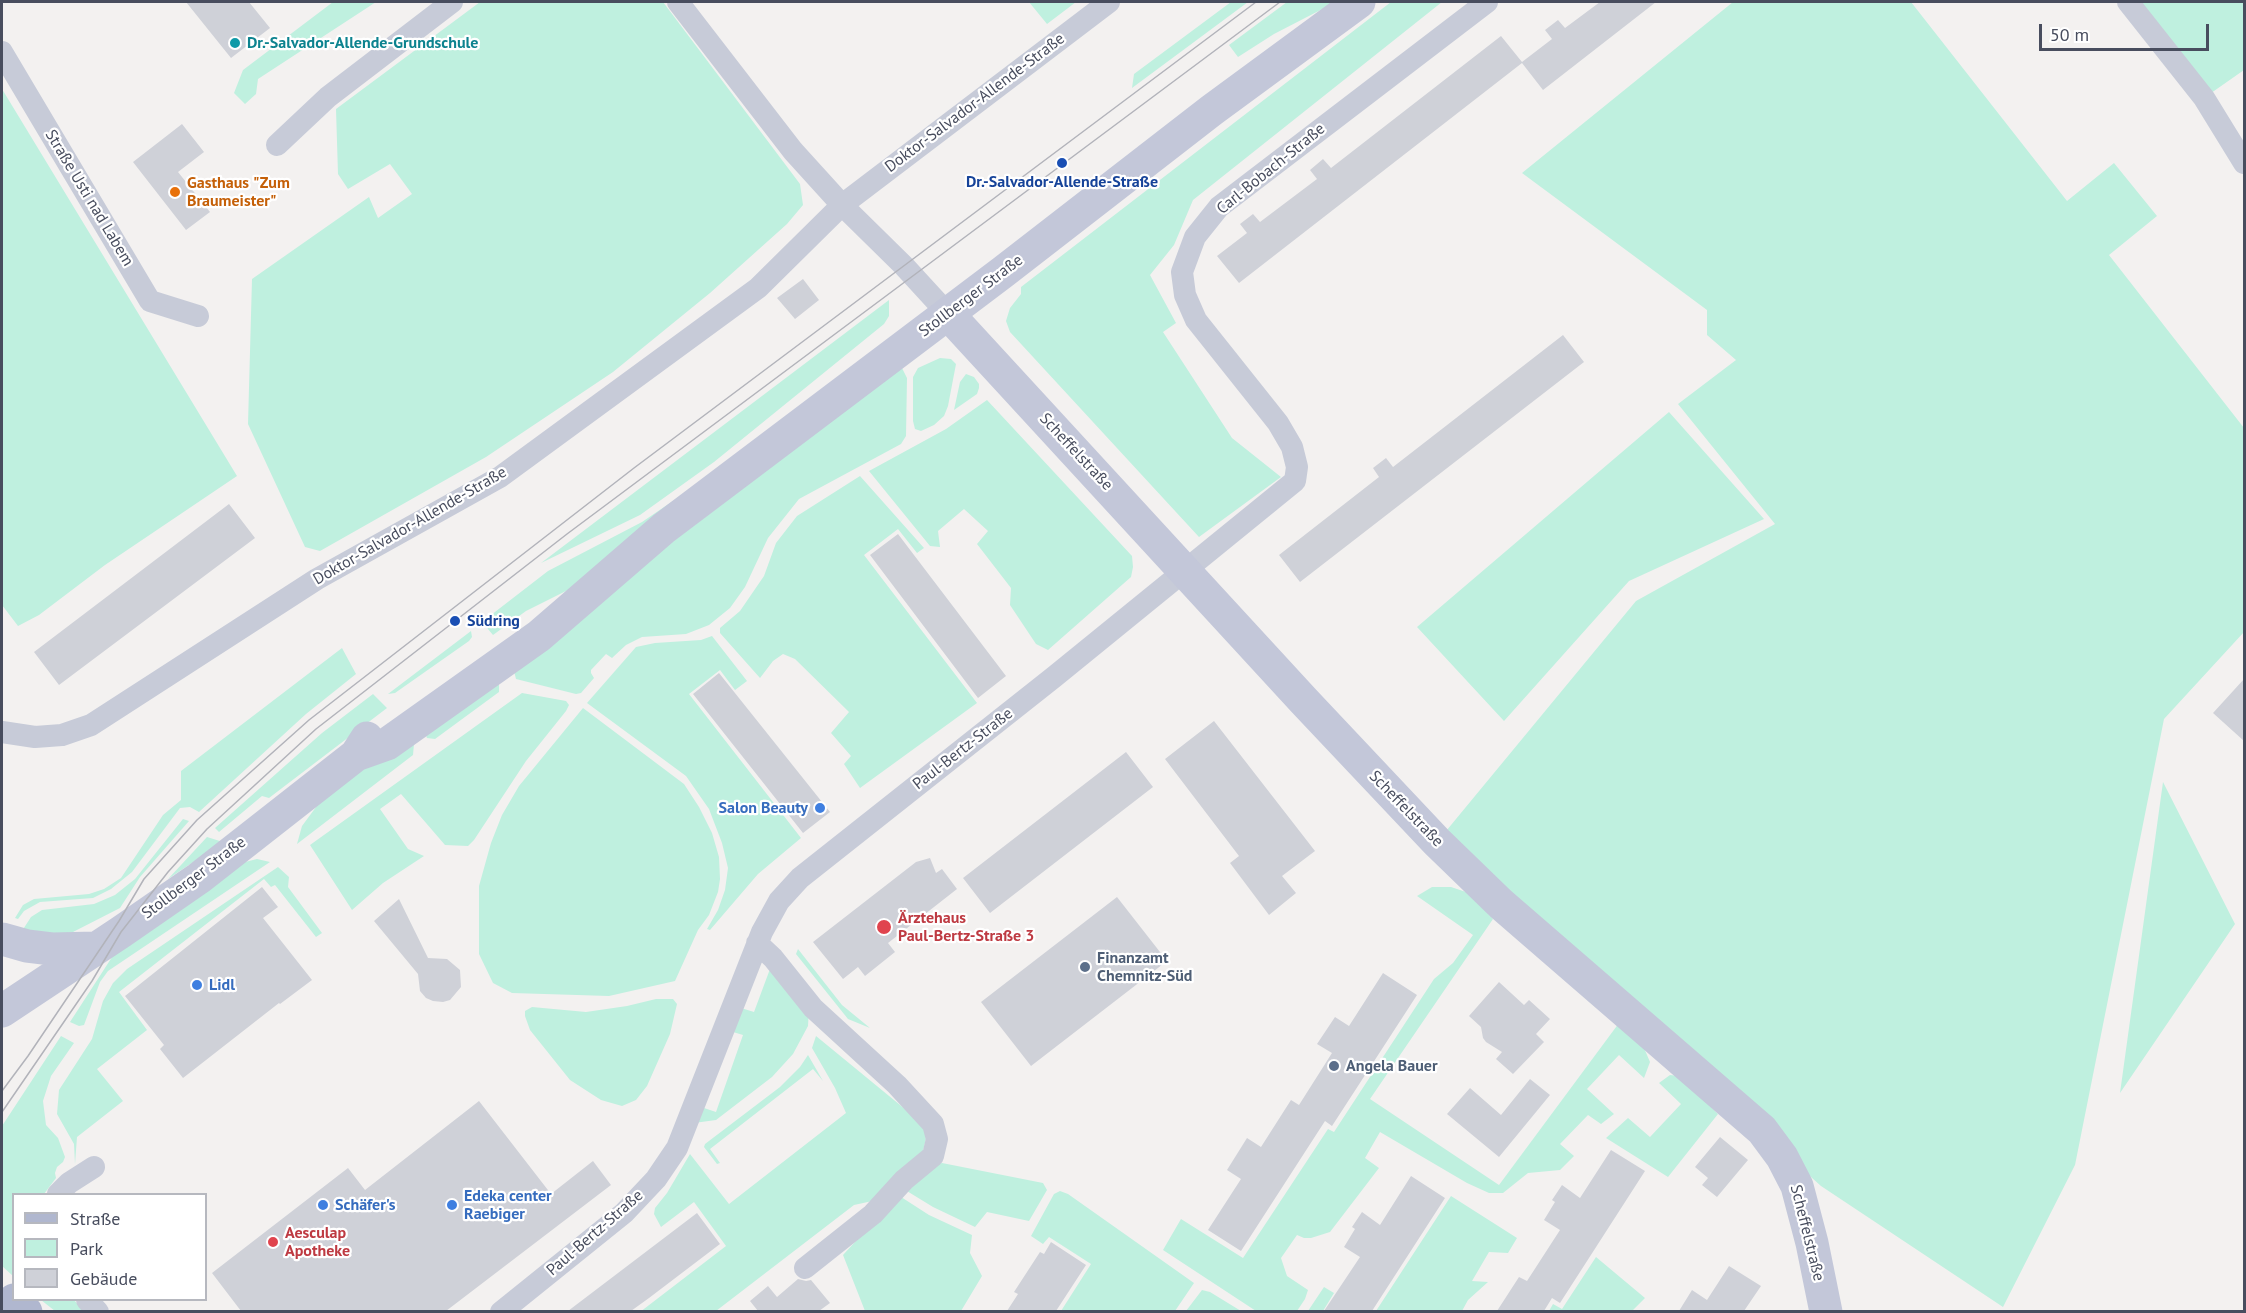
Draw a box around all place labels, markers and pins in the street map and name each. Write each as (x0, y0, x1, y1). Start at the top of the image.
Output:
place label: Dr.-Salvador-Allende-Grundschule (247, 33, 478, 53)
marker: Dr.-Salvador-Allende-Grundschule (228, 36, 242, 50)
marker: Dr.-Salvador-Allende-Straße (1055, 156, 1069, 170)
place label: Dr.-Salvador-Allende-Straße (966, 172, 1158, 192)
place label: Gasthaus "Zum Braumeister" (187, 173, 290, 211)
marker: Gasthaus "Zum Braumeister" (168, 185, 182, 199)
place label: Südring (467, 611, 520, 631)
marker: Südring (448, 614, 462, 628)
place label: Salon Beauty (719, 798, 808, 818)
marker: Salon Beauty (813, 801, 827, 815)
place label: Ärztehaus Paul-Bertz-Straße 3 (898, 908, 1034, 946)
marker: Ärztehaus Paul-Bertz-Straße 3 (875, 918, 893, 936)
place label: Finanzamt Chemnitz-Süd (1097, 948, 1192, 986)
marker: Finanzamt Chemnitz-Süd (1078, 960, 1092, 974)
place label: Lidl (209, 975, 235, 995)
marker: Lidl (190, 978, 204, 992)
place label: Angela Bauer (1346, 1056, 1438, 1076)
marker: Angela Bauer (1327, 1059, 1341, 1073)
place label: Edeka center Raebiger (464, 1186, 552, 1224)
place label: Schäfer's (335, 1195, 396, 1215)
marker: Schäfer's (316, 1198, 330, 1212)
marker: Edeka center Raebiger (445, 1198, 459, 1212)
place label: Aesculap Apotheke (285, 1223, 350, 1261)
marker: Aesculap Apotheke (266, 1235, 280, 1249)

